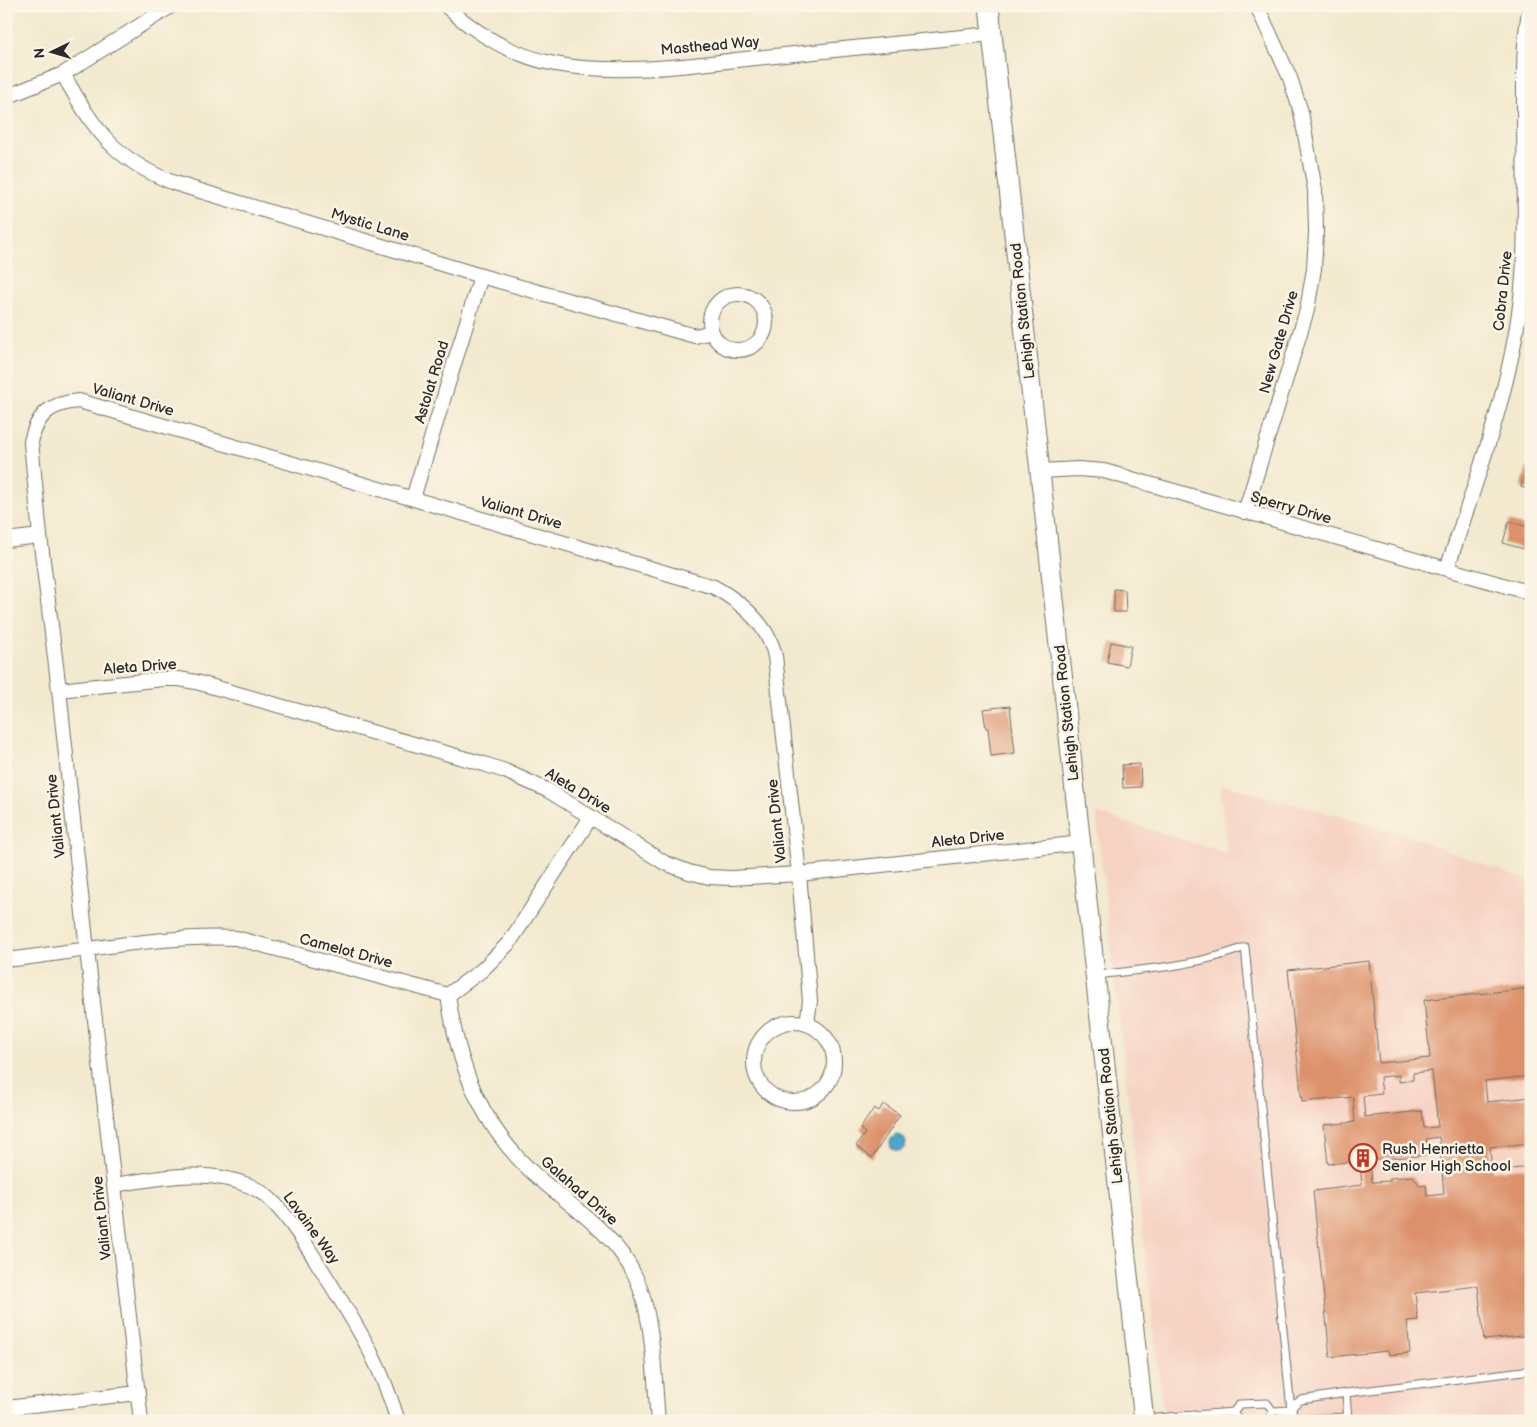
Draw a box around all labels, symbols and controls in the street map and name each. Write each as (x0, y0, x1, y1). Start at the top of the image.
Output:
north arrow (28, 28, 78, 78)
street label: Masthead Way (660, 32, 760, 60)
text: N (31, 47, 48, 59)
street label: Mystic Lane (328, 204, 412, 246)
street label: Lehigh Station Road (1006, 242, 1040, 380)
street label: Cobra Drive (1489, 250, 1517, 332)
street label: New Gate Drive (1255, 288, 1303, 396)
street label: Astolat Road (410, 338, 454, 426)
street label: Valiant Drive (90, 379, 176, 421)
street label: Sperry Drive (1248, 487, 1334, 529)
street label: Valiant Drive (478, 492, 564, 534)
street label: Lehigh Station Road (1050, 644, 1084, 782)
street label: Aleta Drive (103, 655, 177, 679)
street label: Aleta Drive (542, 764, 614, 818)
street label: Valiant Drive (42, 773, 70, 859)
street label: Valiant Drive (763, 778, 791, 864)
street label: Aleta Drive (931, 826, 1006, 852)
street label: Camelot Drive (297, 929, 395, 973)
street label: Lehigh Station Road (1094, 1047, 1128, 1185)
place label: Rush Henrietta Senior High School (1382, 1140, 1511, 1176)
building icon: Rush Henrietta Senior High School (1348, 1143, 1378, 1173)
street label: Galahad Drive (536, 1152, 622, 1230)
street label: Valiant Drive (88, 1175, 116, 1261)
street label: Lavaine Way (278, 1188, 344, 1268)

